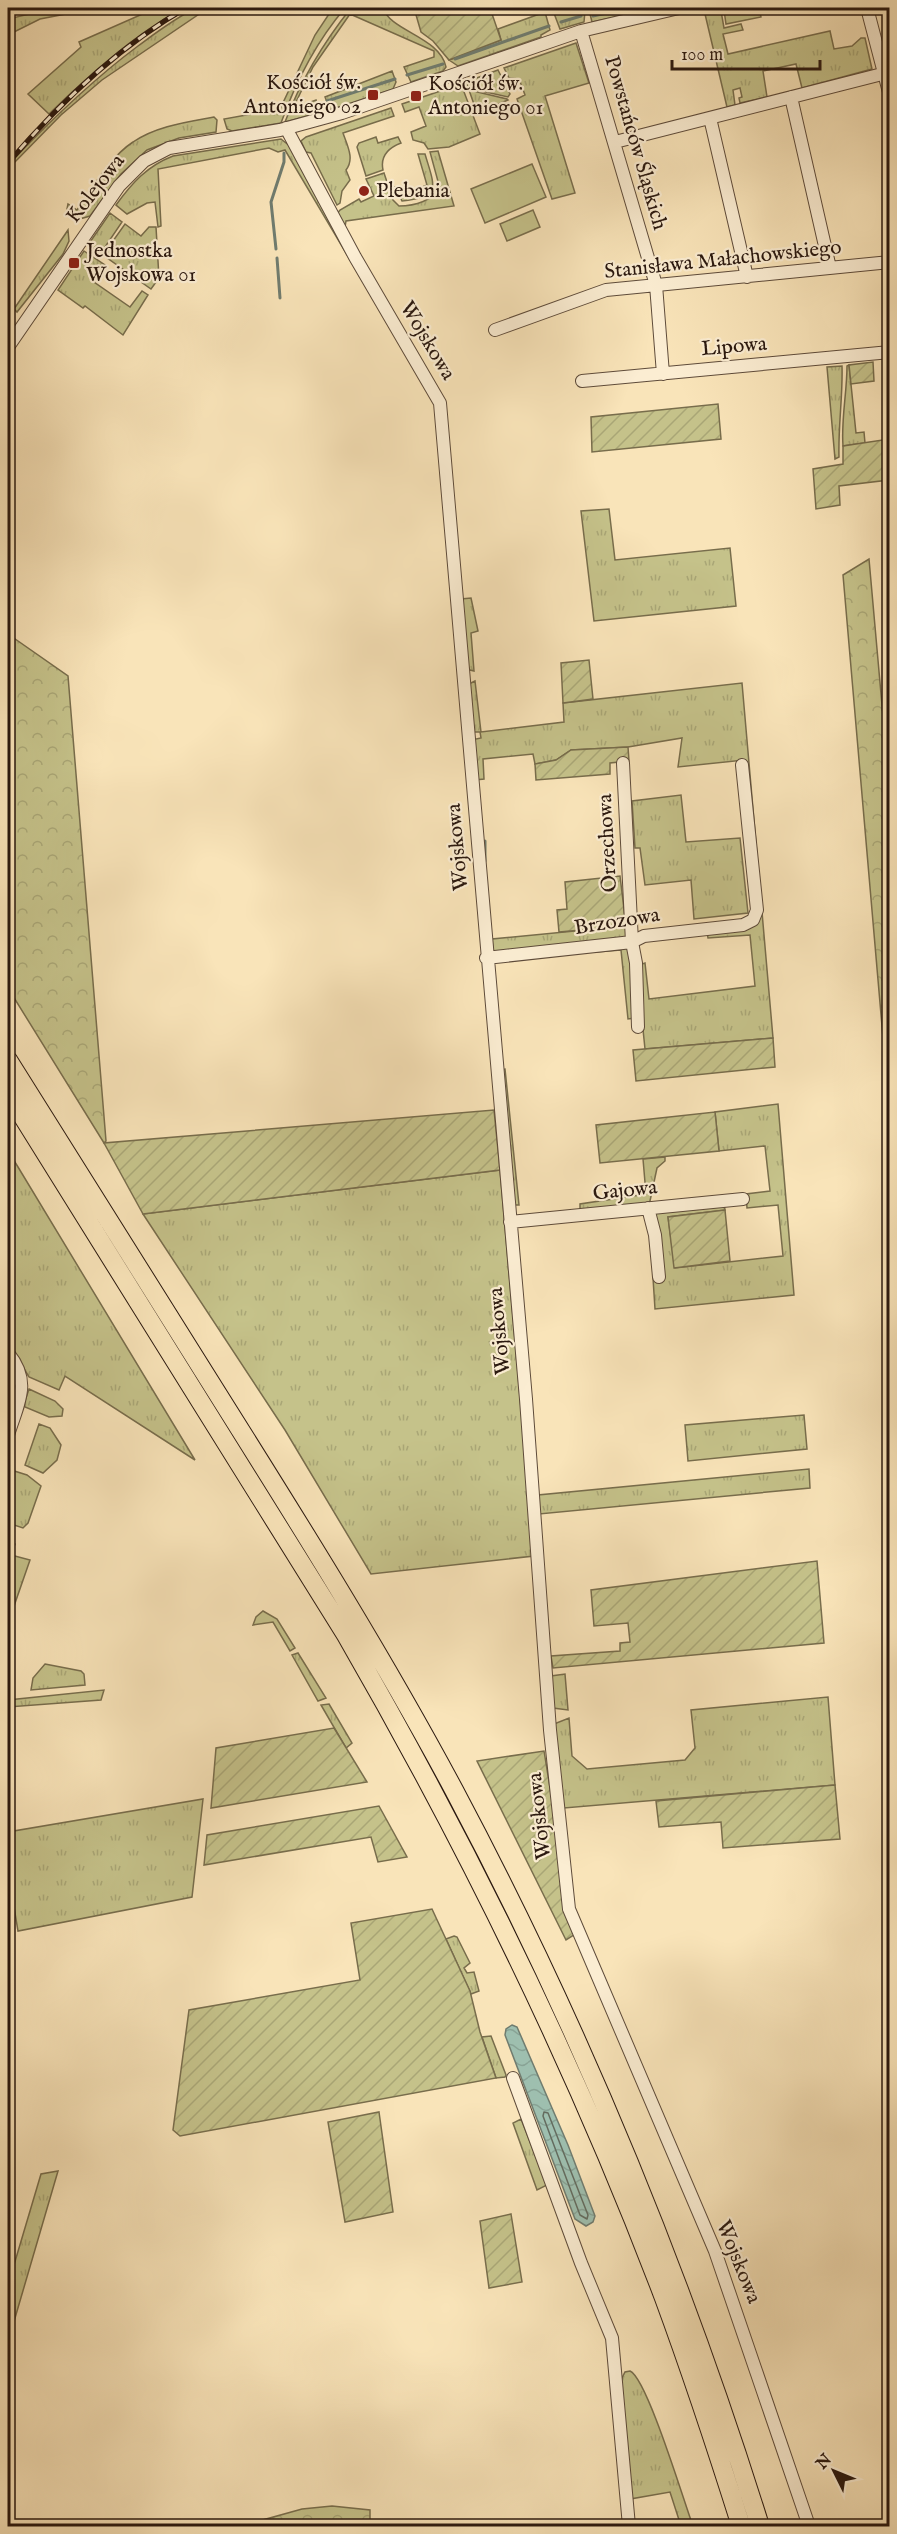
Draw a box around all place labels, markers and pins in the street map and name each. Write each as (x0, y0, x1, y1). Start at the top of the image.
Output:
place label: Kościół św. Antoniego 02 (243, 70, 361, 121)
place label: Kościół św. Antoniego 01 (427, 71, 543, 122)
marker: Kościół św. Antoniego 02 (366, 88, 380, 102)
marker: Kościół św. Antoniego 01 (409, 89, 423, 103)
place label: Plebania (376, 178, 451, 205)
marker: Plebania (357, 184, 371, 198)
place label: Jednostka Wojskowa 01 (84, 238, 196, 289)
marker: Jednostka Wojskowa 01 (67, 256, 81, 270)

